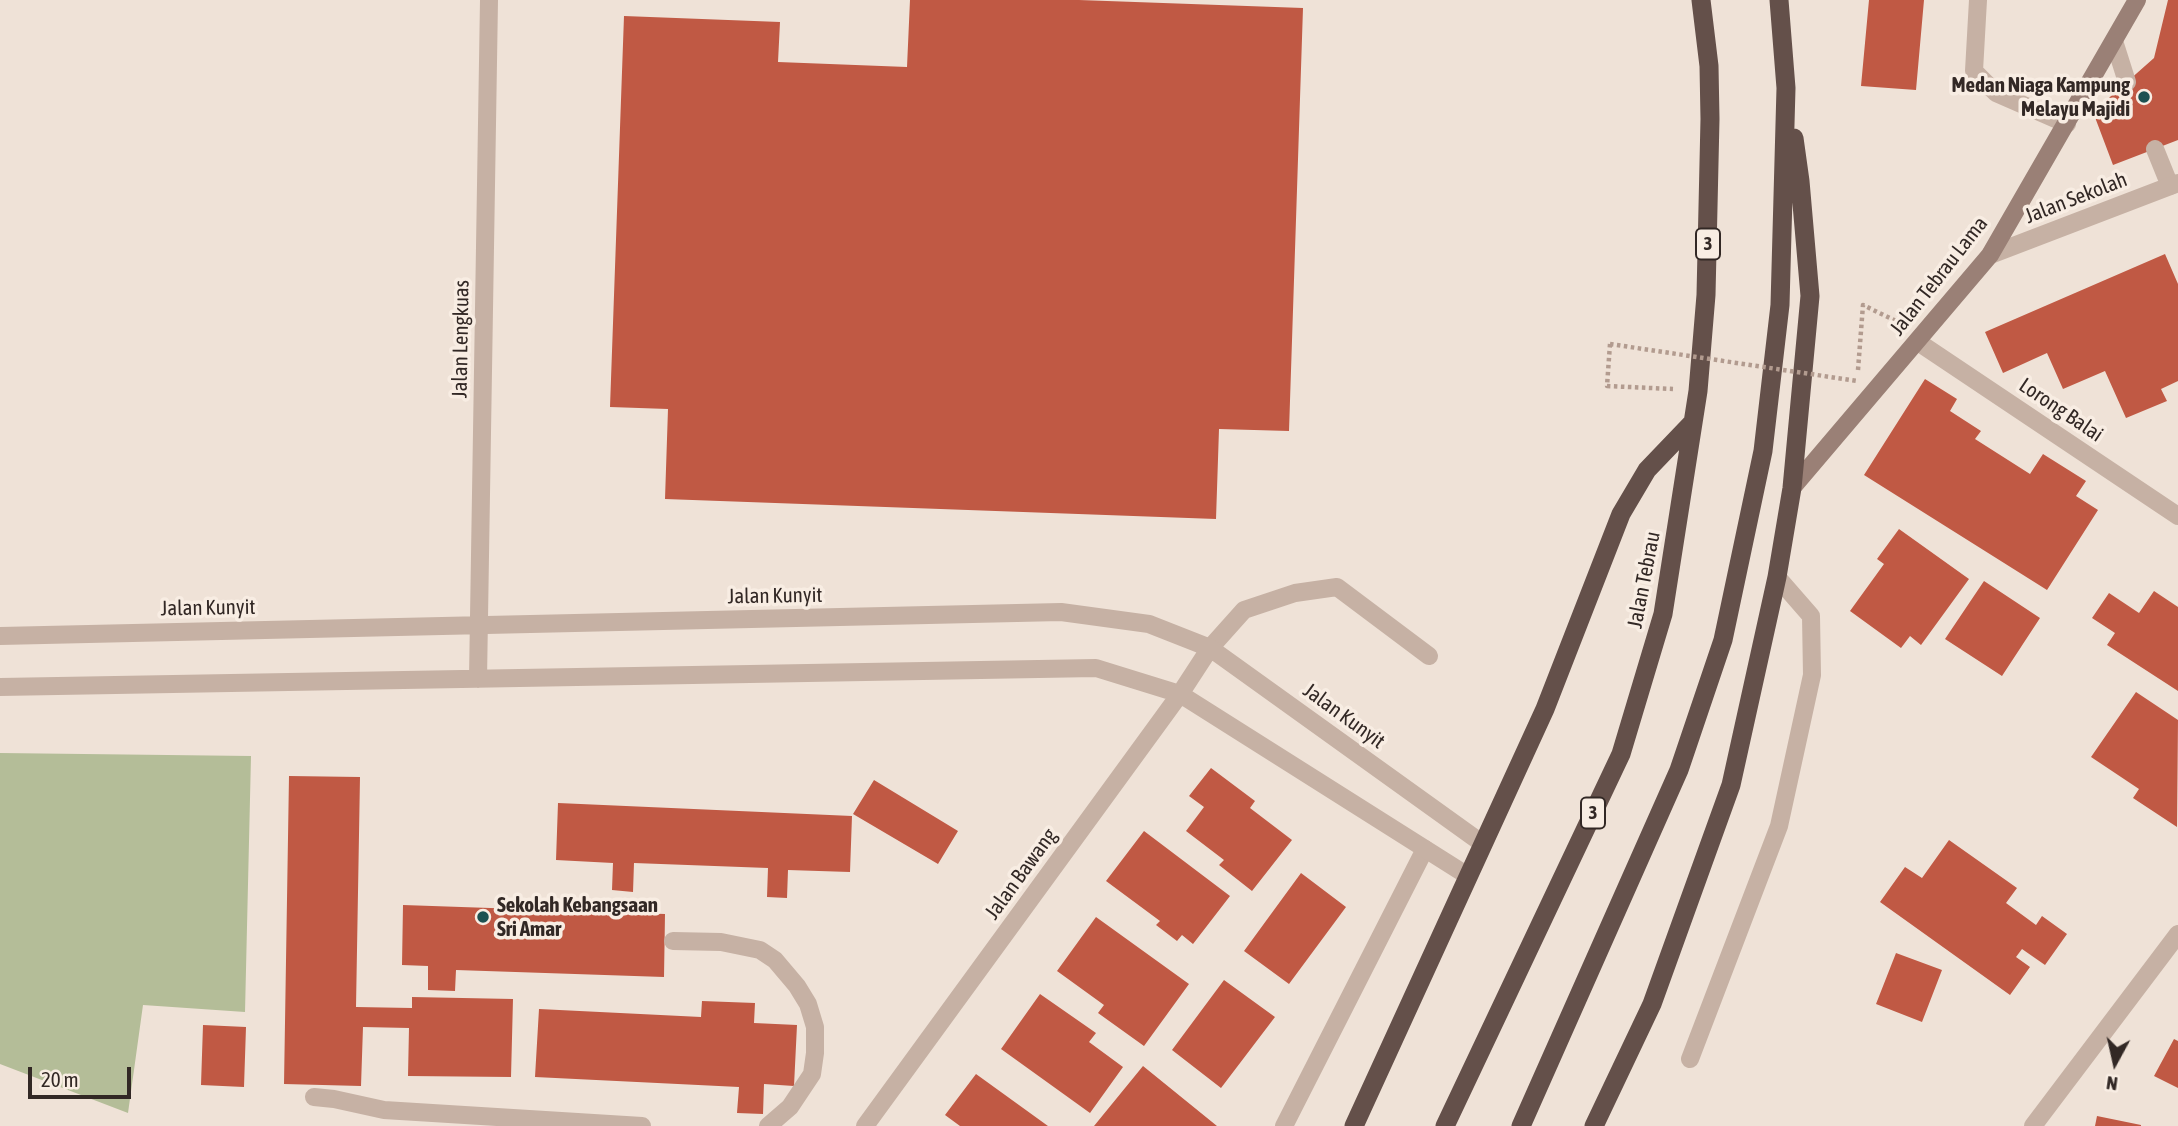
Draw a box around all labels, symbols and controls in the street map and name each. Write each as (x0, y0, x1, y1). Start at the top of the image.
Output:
place label: Medan Niaga Kampung Melayu Majidi (1951, 72, 2130, 122)
marker: Medan Niaga Kampung Melayu Majidi (2136, 89, 2152, 105)
street label: Jalan Sekolah (2021, 167, 2131, 229)
street label: Jalan Tebrau Lama (1885, 212, 1993, 340)
road number: 3 (1696, 228, 1720, 260)
street label: Jalan Lengkuas (447, 280, 475, 398)
street label: Lorong Balai (2014, 373, 2108, 447)
street label: Jalan Tebrau (1622, 529, 1666, 631)
street label: Jalan Kunyit (727, 583, 823, 609)
street label: Jalan Kunyit (160, 595, 256, 621)
street label: Jalan Kunyit (1298, 678, 1390, 754)
road number: 3 (1581, 798, 1605, 828)
street label: Jalan Bawang (980, 824, 1062, 924)
place label: Sekolah Kebangsaan Sri Amar (497, 892, 658, 942)
marker: Sekolah Kebangsaan Sri Amar (475, 909, 491, 925)
north arrow (2080, 1028, 2150, 1098)
scale bar (32, 1052, 135, 1096)
text: 20 m (41, 1067, 79, 1091)
text: N (2105, 1072, 2119, 1095)

